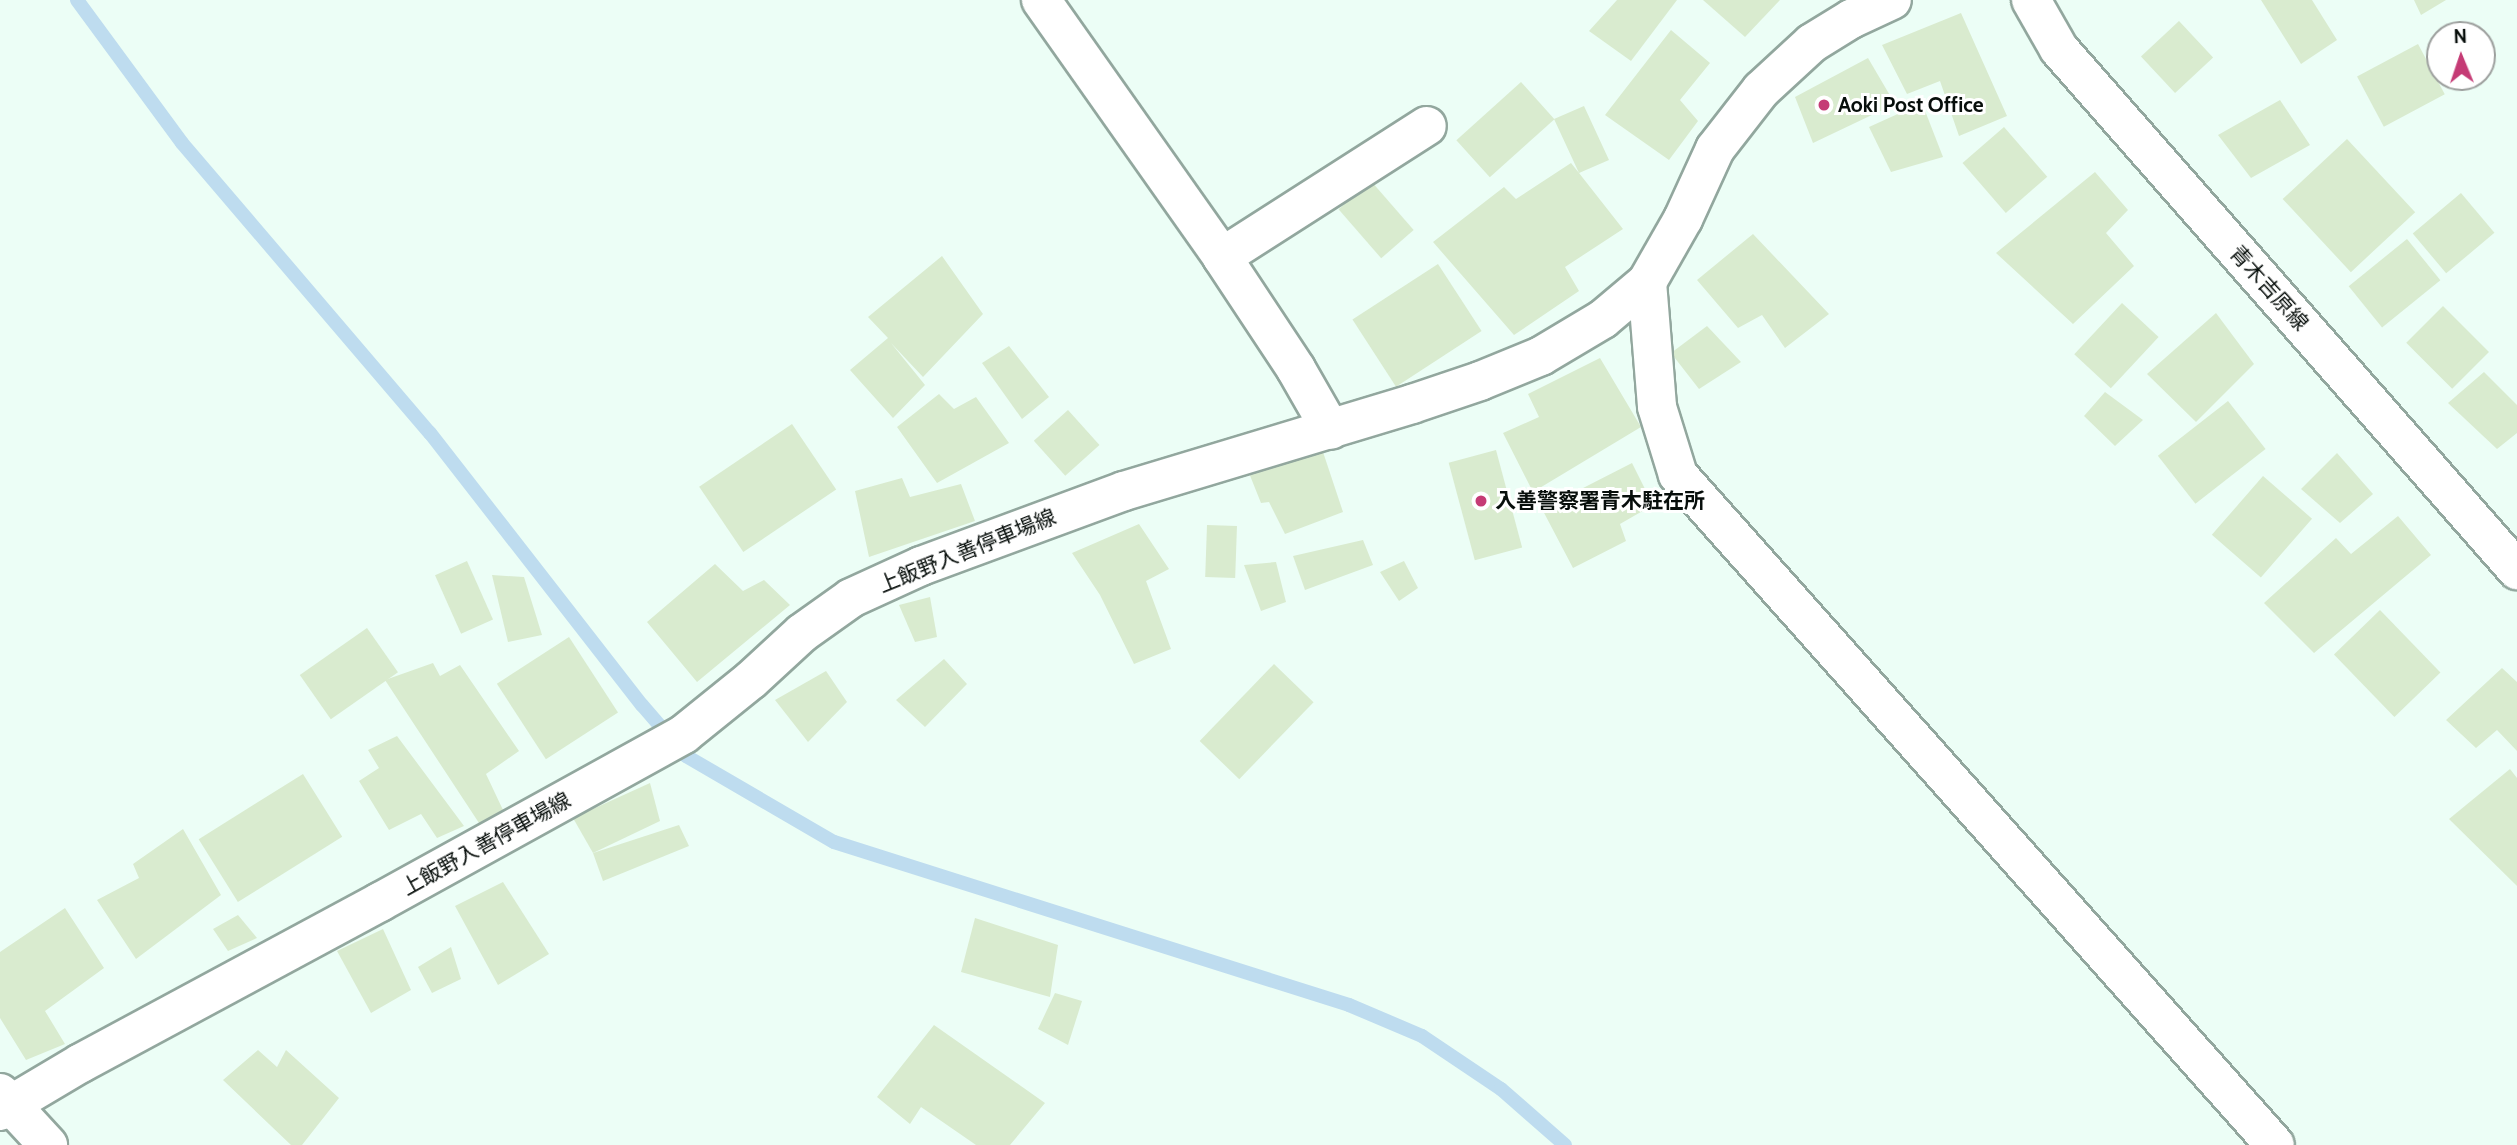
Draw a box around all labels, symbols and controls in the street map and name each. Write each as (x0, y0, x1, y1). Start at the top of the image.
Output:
north arrow (2426, 21, 2496, 91)
text: N (2453, 25, 2467, 48)
place label: Aoki Post Office (1838, 92, 1984, 118)
marker: Aoki Post Office (1816, 97, 1832, 113)
street label: 青木吉原線 (2225, 241, 2313, 335)
place label: 入善警察署青木駐在所 (1495, 488, 1705, 514)
marker: 入善警察署青木駐在所 (1473, 493, 1489, 509)
street label: 上飯野入善停車場線 (875, 504, 1059, 598)
street label: 上飯野入善停車場線 (397, 787, 575, 901)

